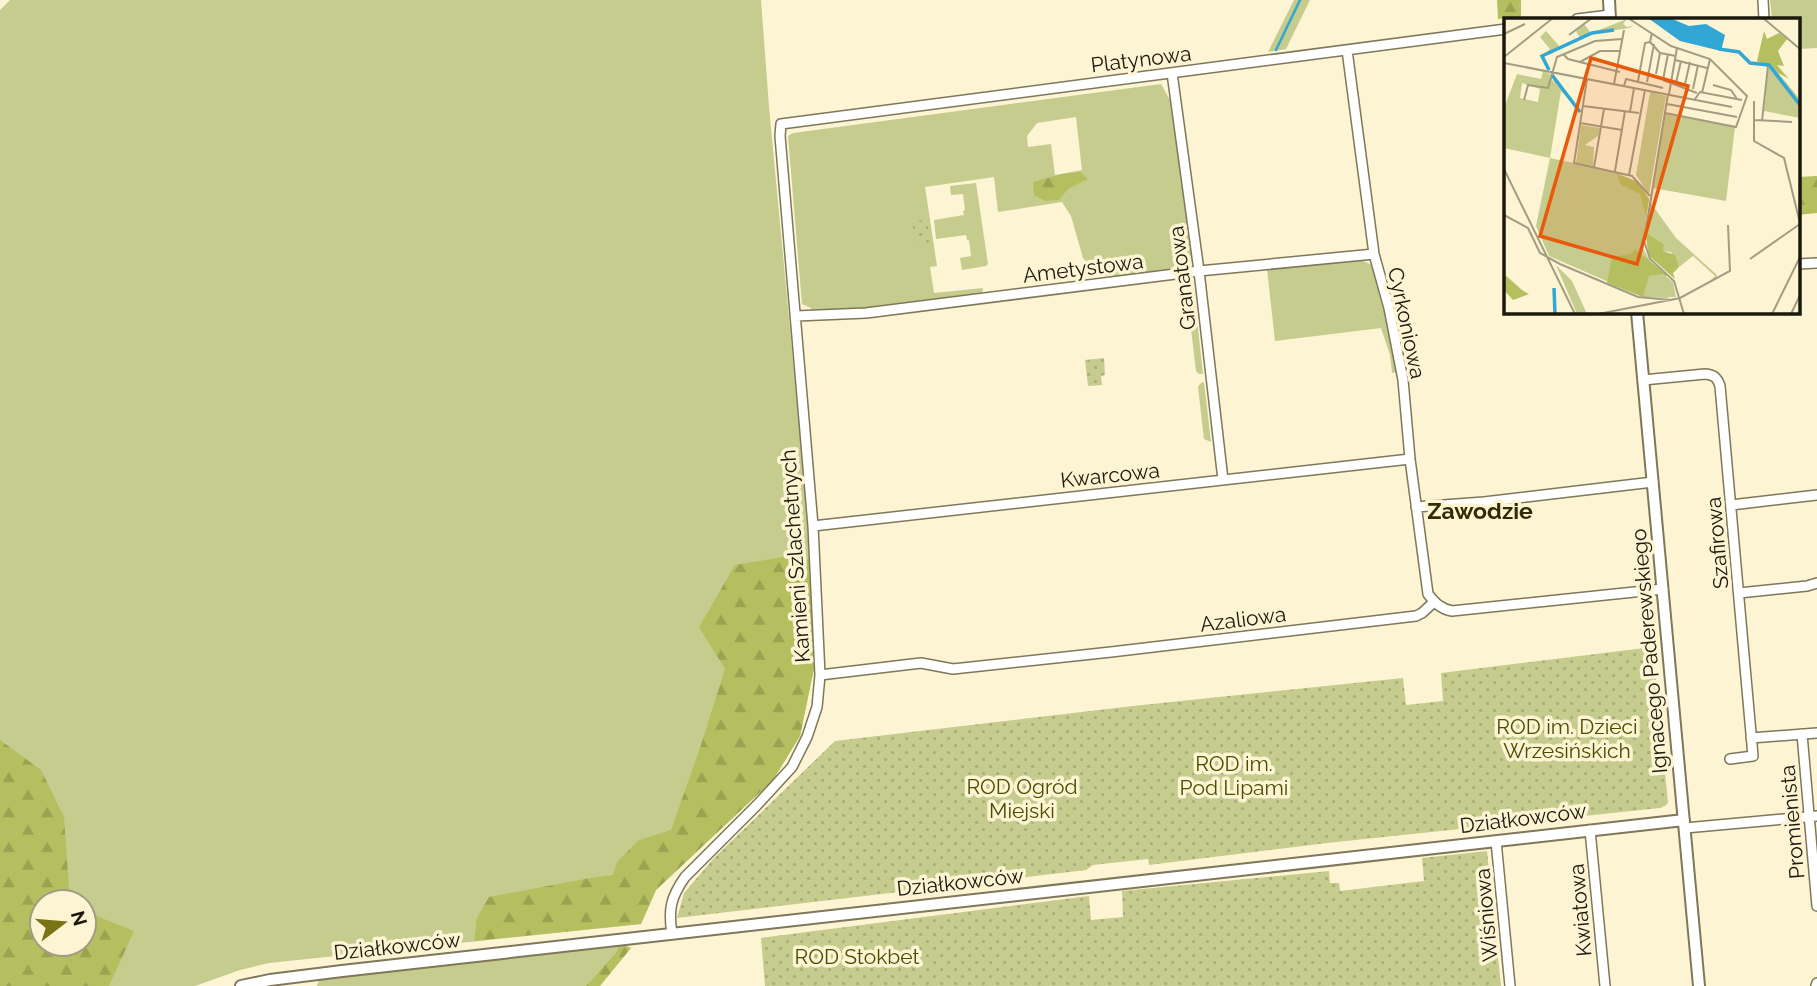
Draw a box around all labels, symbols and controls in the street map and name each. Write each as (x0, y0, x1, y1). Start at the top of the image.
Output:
inset map (1504, 18, 1800, 313)
street label: Platynowa (1089, 40, 1193, 78)
street label: Granatowa (1163, 225, 1201, 331)
street label: Ametystowa (1021, 248, 1145, 288)
street label: Cyrkoniowa (1383, 265, 1431, 381)
street label: Kamieni Szlachetnych (775, 449, 815, 663)
street label: Kwarcowa (1059, 457, 1161, 493)
street label: Szafirowa (1701, 496, 1733, 590)
district label: Zawodzie (1427, 497, 1533, 524)
street label: Ignacego Paderewskiego (1626, 528, 1672, 774)
street label: Azaliowa (1198, 601, 1288, 637)
park label: ROD im. Dzieci Wrzesińskich (1496, 714, 1638, 763)
park label: ROD im. Pod Lipami (1180, 751, 1288, 800)
street label: Promienista (1775, 764, 1809, 880)
park label: ROD Ogród Miejski (966, 774, 1078, 823)
street label: Działkowców (1458, 798, 1588, 838)
street label: Działkowców (895, 863, 1025, 901)
street label: Kwiatowa (1563, 863, 1597, 957)
street label: Wiśniowa (1469, 867, 1503, 963)
north arrow (28, 888, 98, 958)
text: N (67, 908, 92, 928)
street label: Działkowców (332, 927, 462, 965)
park label: ROD Stokbet (794, 944, 920, 969)

